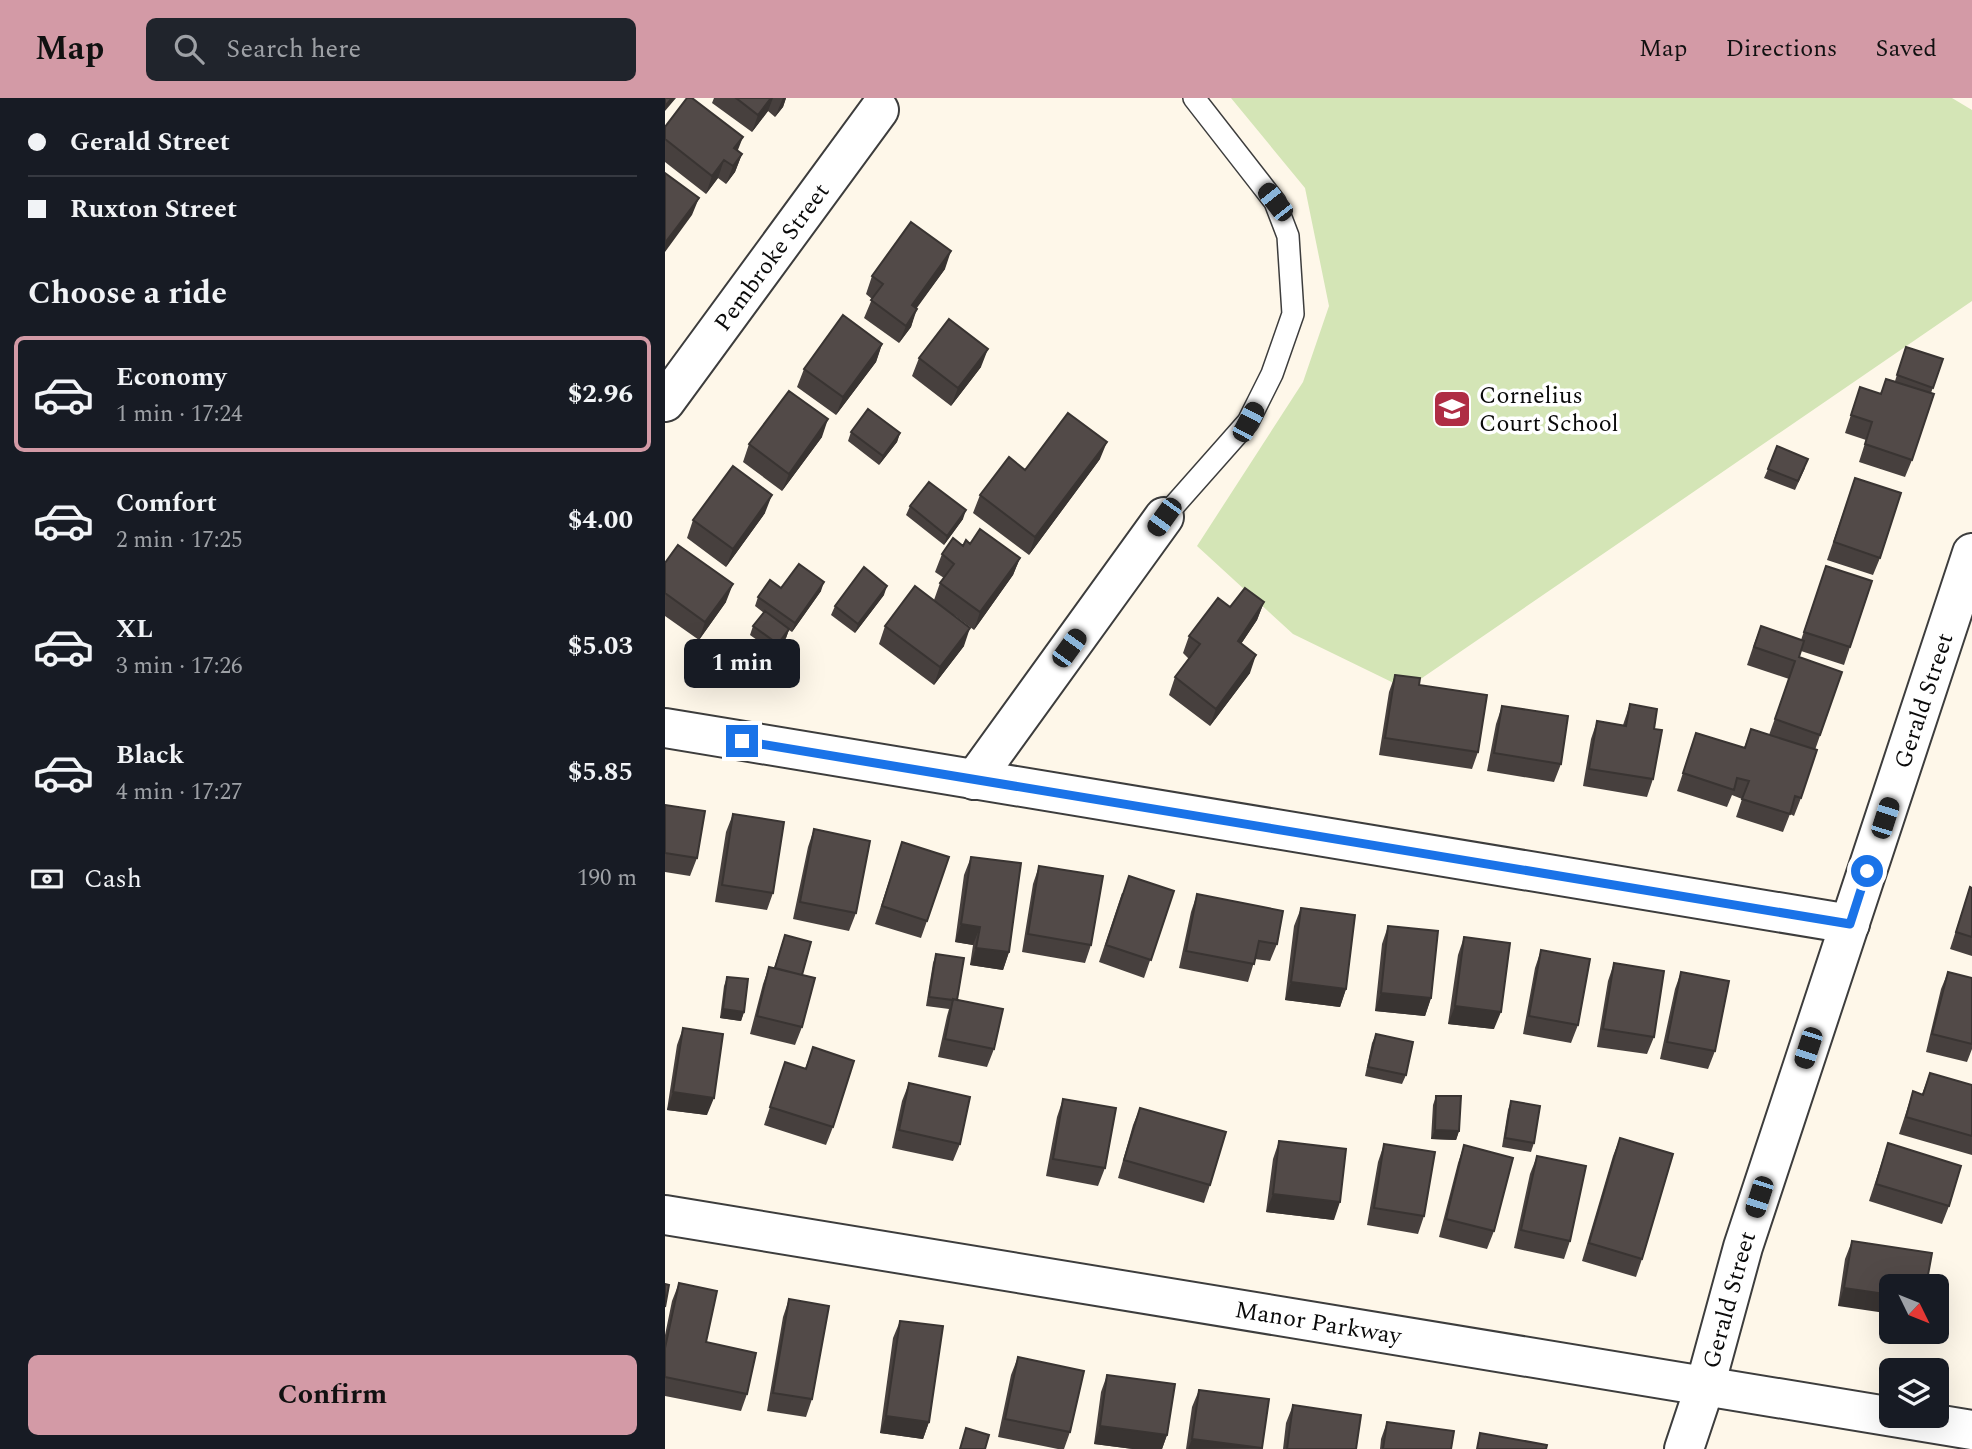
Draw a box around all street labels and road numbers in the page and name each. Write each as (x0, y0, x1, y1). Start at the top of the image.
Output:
street label: Pembroke Street (706, 176, 839, 339)
street label: Gerald Street (1885, 628, 1963, 773)
street label: Gerald Street (1694, 1227, 1766, 1373)
street label: Manor Parkway (1232, 1292, 1405, 1355)

